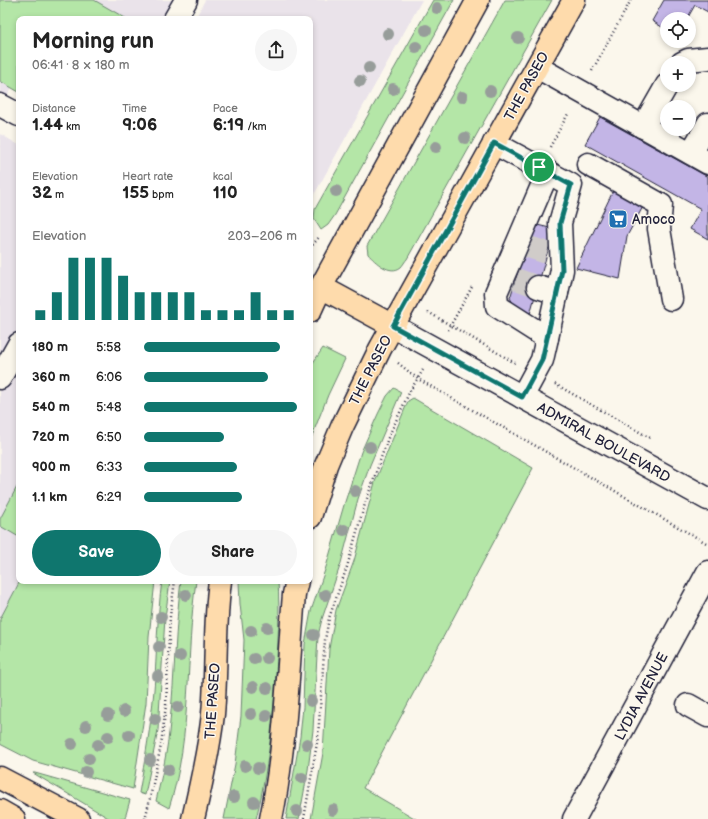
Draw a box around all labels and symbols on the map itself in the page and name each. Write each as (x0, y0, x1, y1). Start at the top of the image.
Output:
street label: THE PASEO (501, 48, 553, 124)
pin (522, 150, 556, 184)
supermarket icon: Amoco (607, 208, 629, 230)
place label: Amoco (632, 211, 676, 228)
street label: THE PASEO (346, 332, 395, 408)
street label: ADMIRAL BOULEVARD (534, 399, 673, 486)
street label: LYDIA AVENUE (611, 649, 672, 743)
street label: THE PASEO (201, 662, 224, 740)

